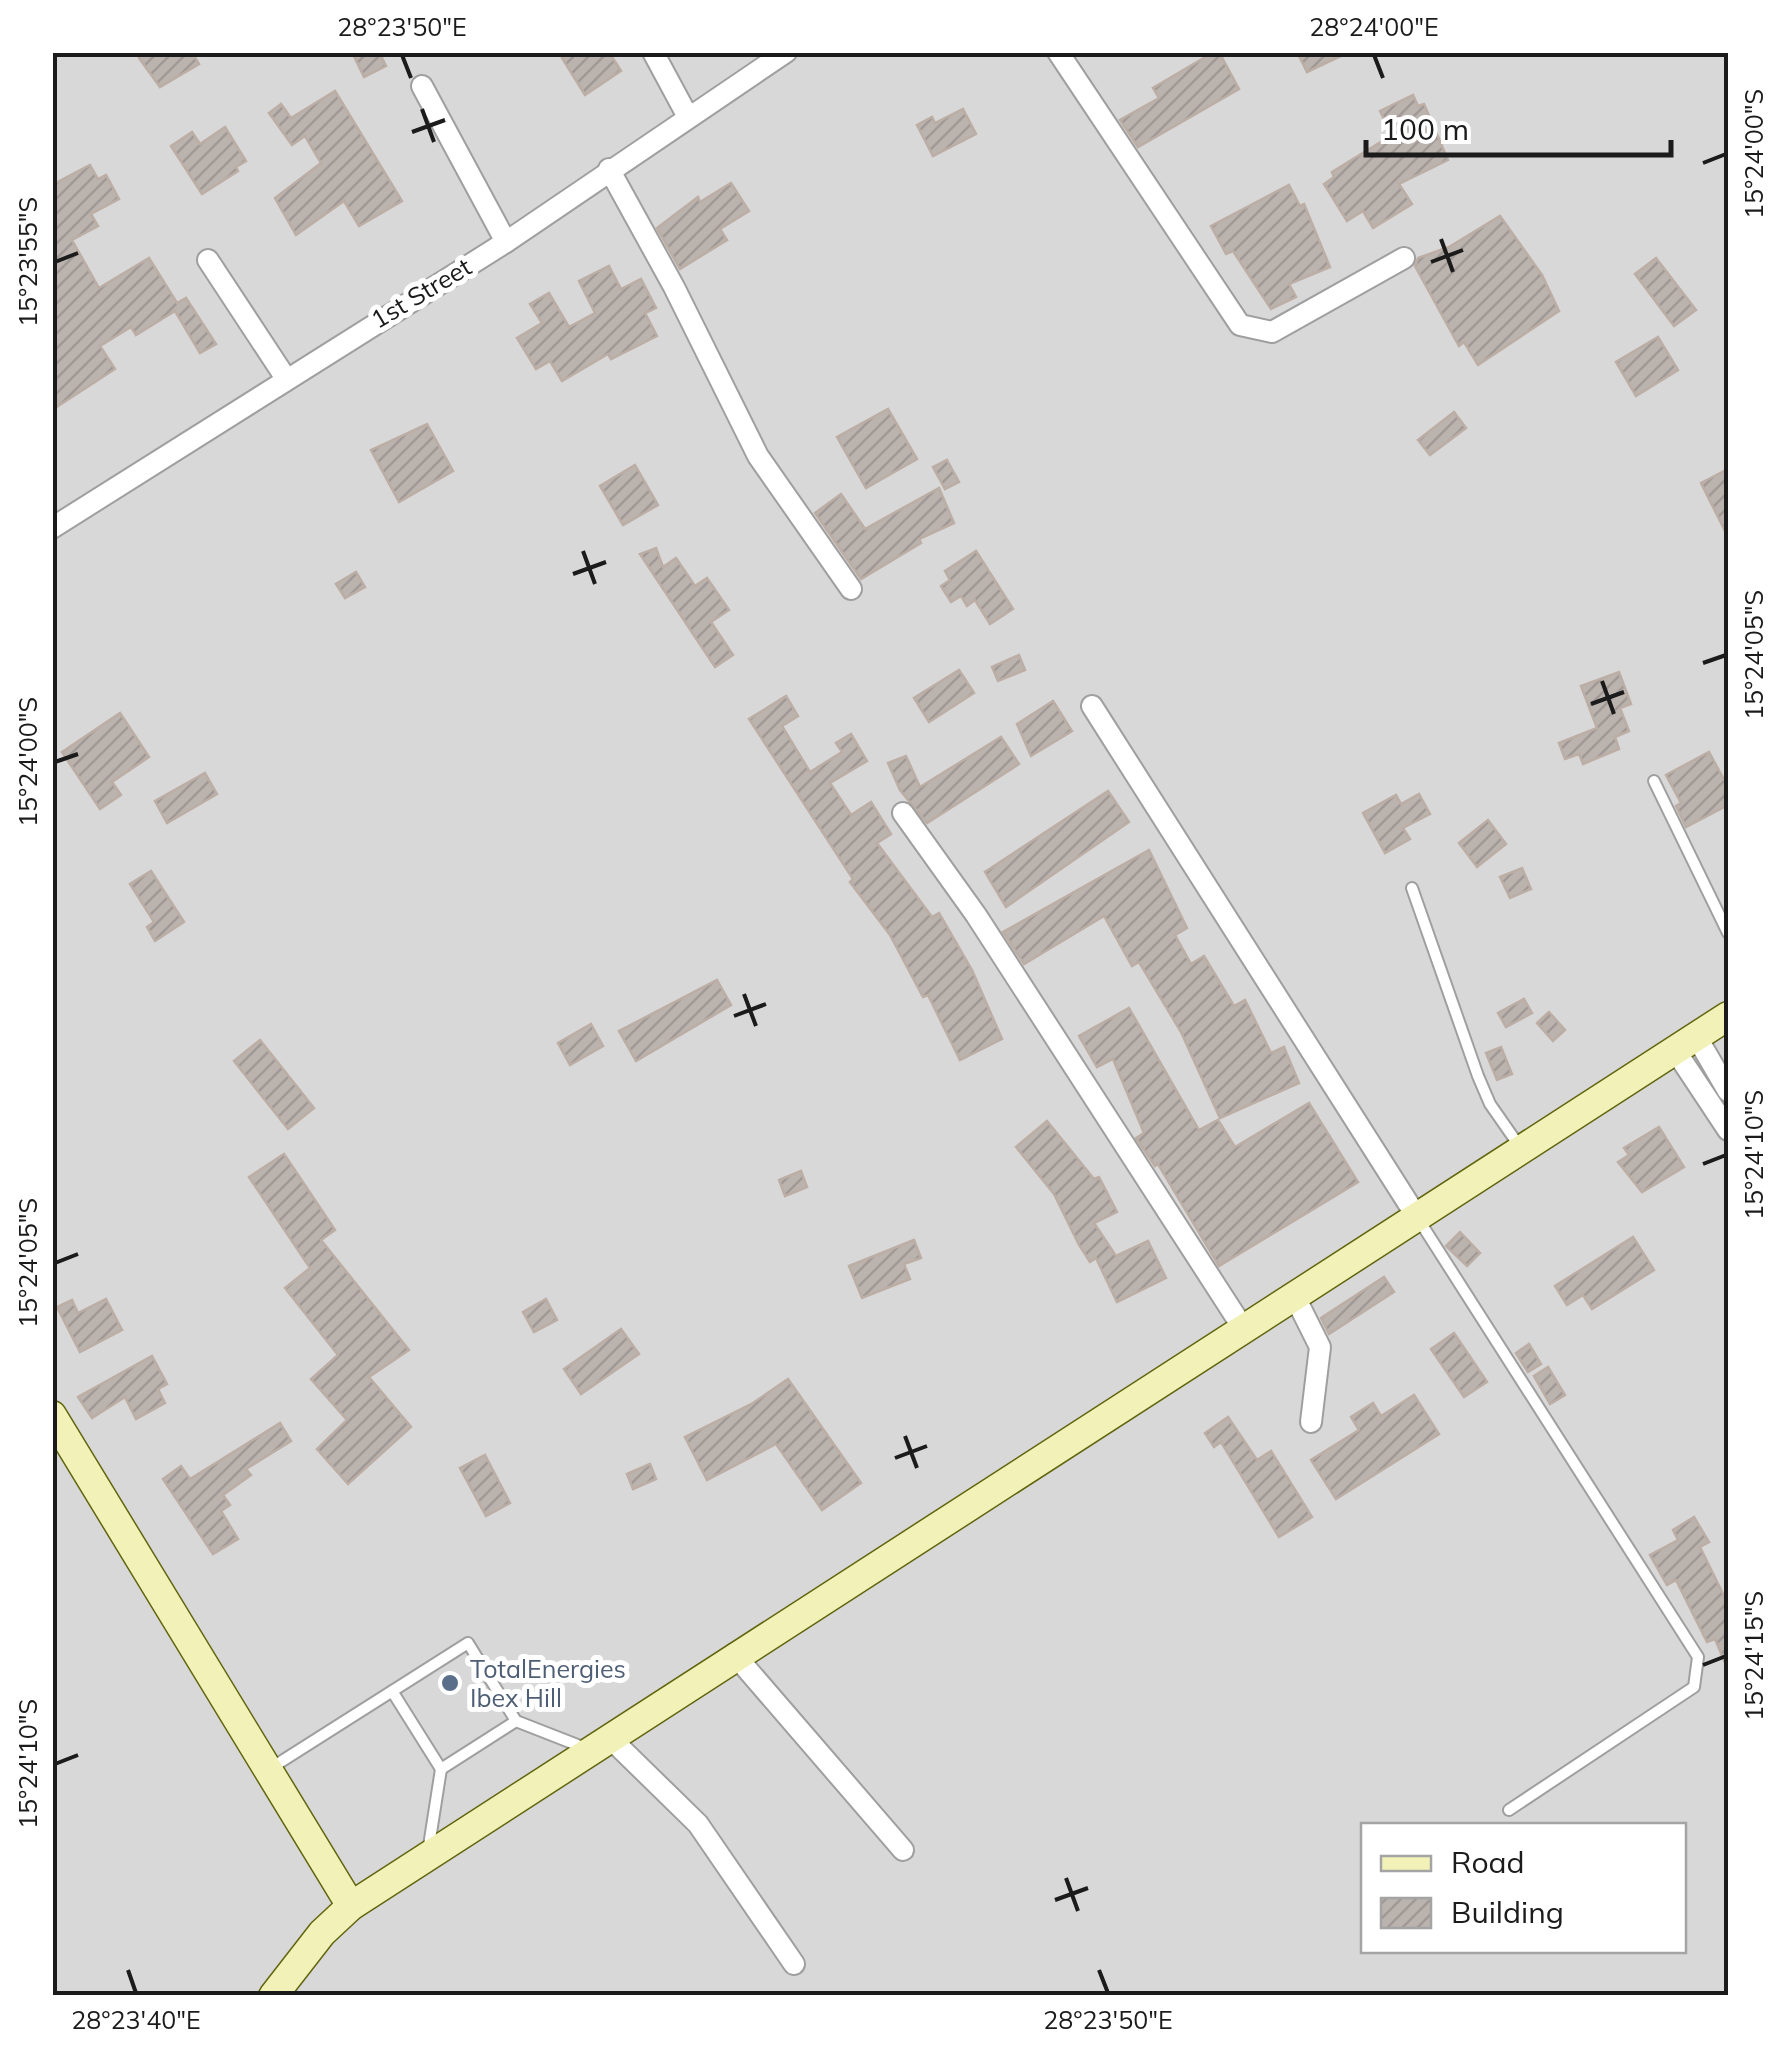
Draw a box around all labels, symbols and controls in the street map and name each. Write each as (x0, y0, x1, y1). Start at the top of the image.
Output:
text: 28°23'50"E (337, 11, 467, 42)
text: 28°24'00"E (1309, 11, 1439, 42)
text: 15°24'00"S (1738, 89, 1769, 219)
scale bar (1366, 95, 1671, 157)
text: 100 m (1381, 110, 1469, 148)
text: 15°23'55"S (12, 197, 43, 327)
street label: 1st Street (365, 250, 477, 335)
text: 15°24'05"S (1738, 590, 1769, 720)
text: 15°24'00"S (12, 697, 43, 827)
text: 15°24'10"S (1738, 1090, 1769, 1220)
text: 15°24'05"S (12, 1198, 43, 1328)
text: 15°24'15"S (1738, 1591, 1769, 1721)
place label: TotalEnergies Ibex Hill (470, 1653, 626, 1713)
marker: TotalEnergies Ibex Hill (439, 1672, 461, 1694)
text: 15°24'10"S (12, 1699, 43, 1829)
legend (1361, 1823, 1686, 1953)
text: Road (1451, 1843, 1525, 1881)
text: Building (1451, 1893, 1564, 1931)
text: 28°23'40"E (71, 2004, 201, 2035)
text: 28°23'50"E (1043, 2004, 1173, 2035)

